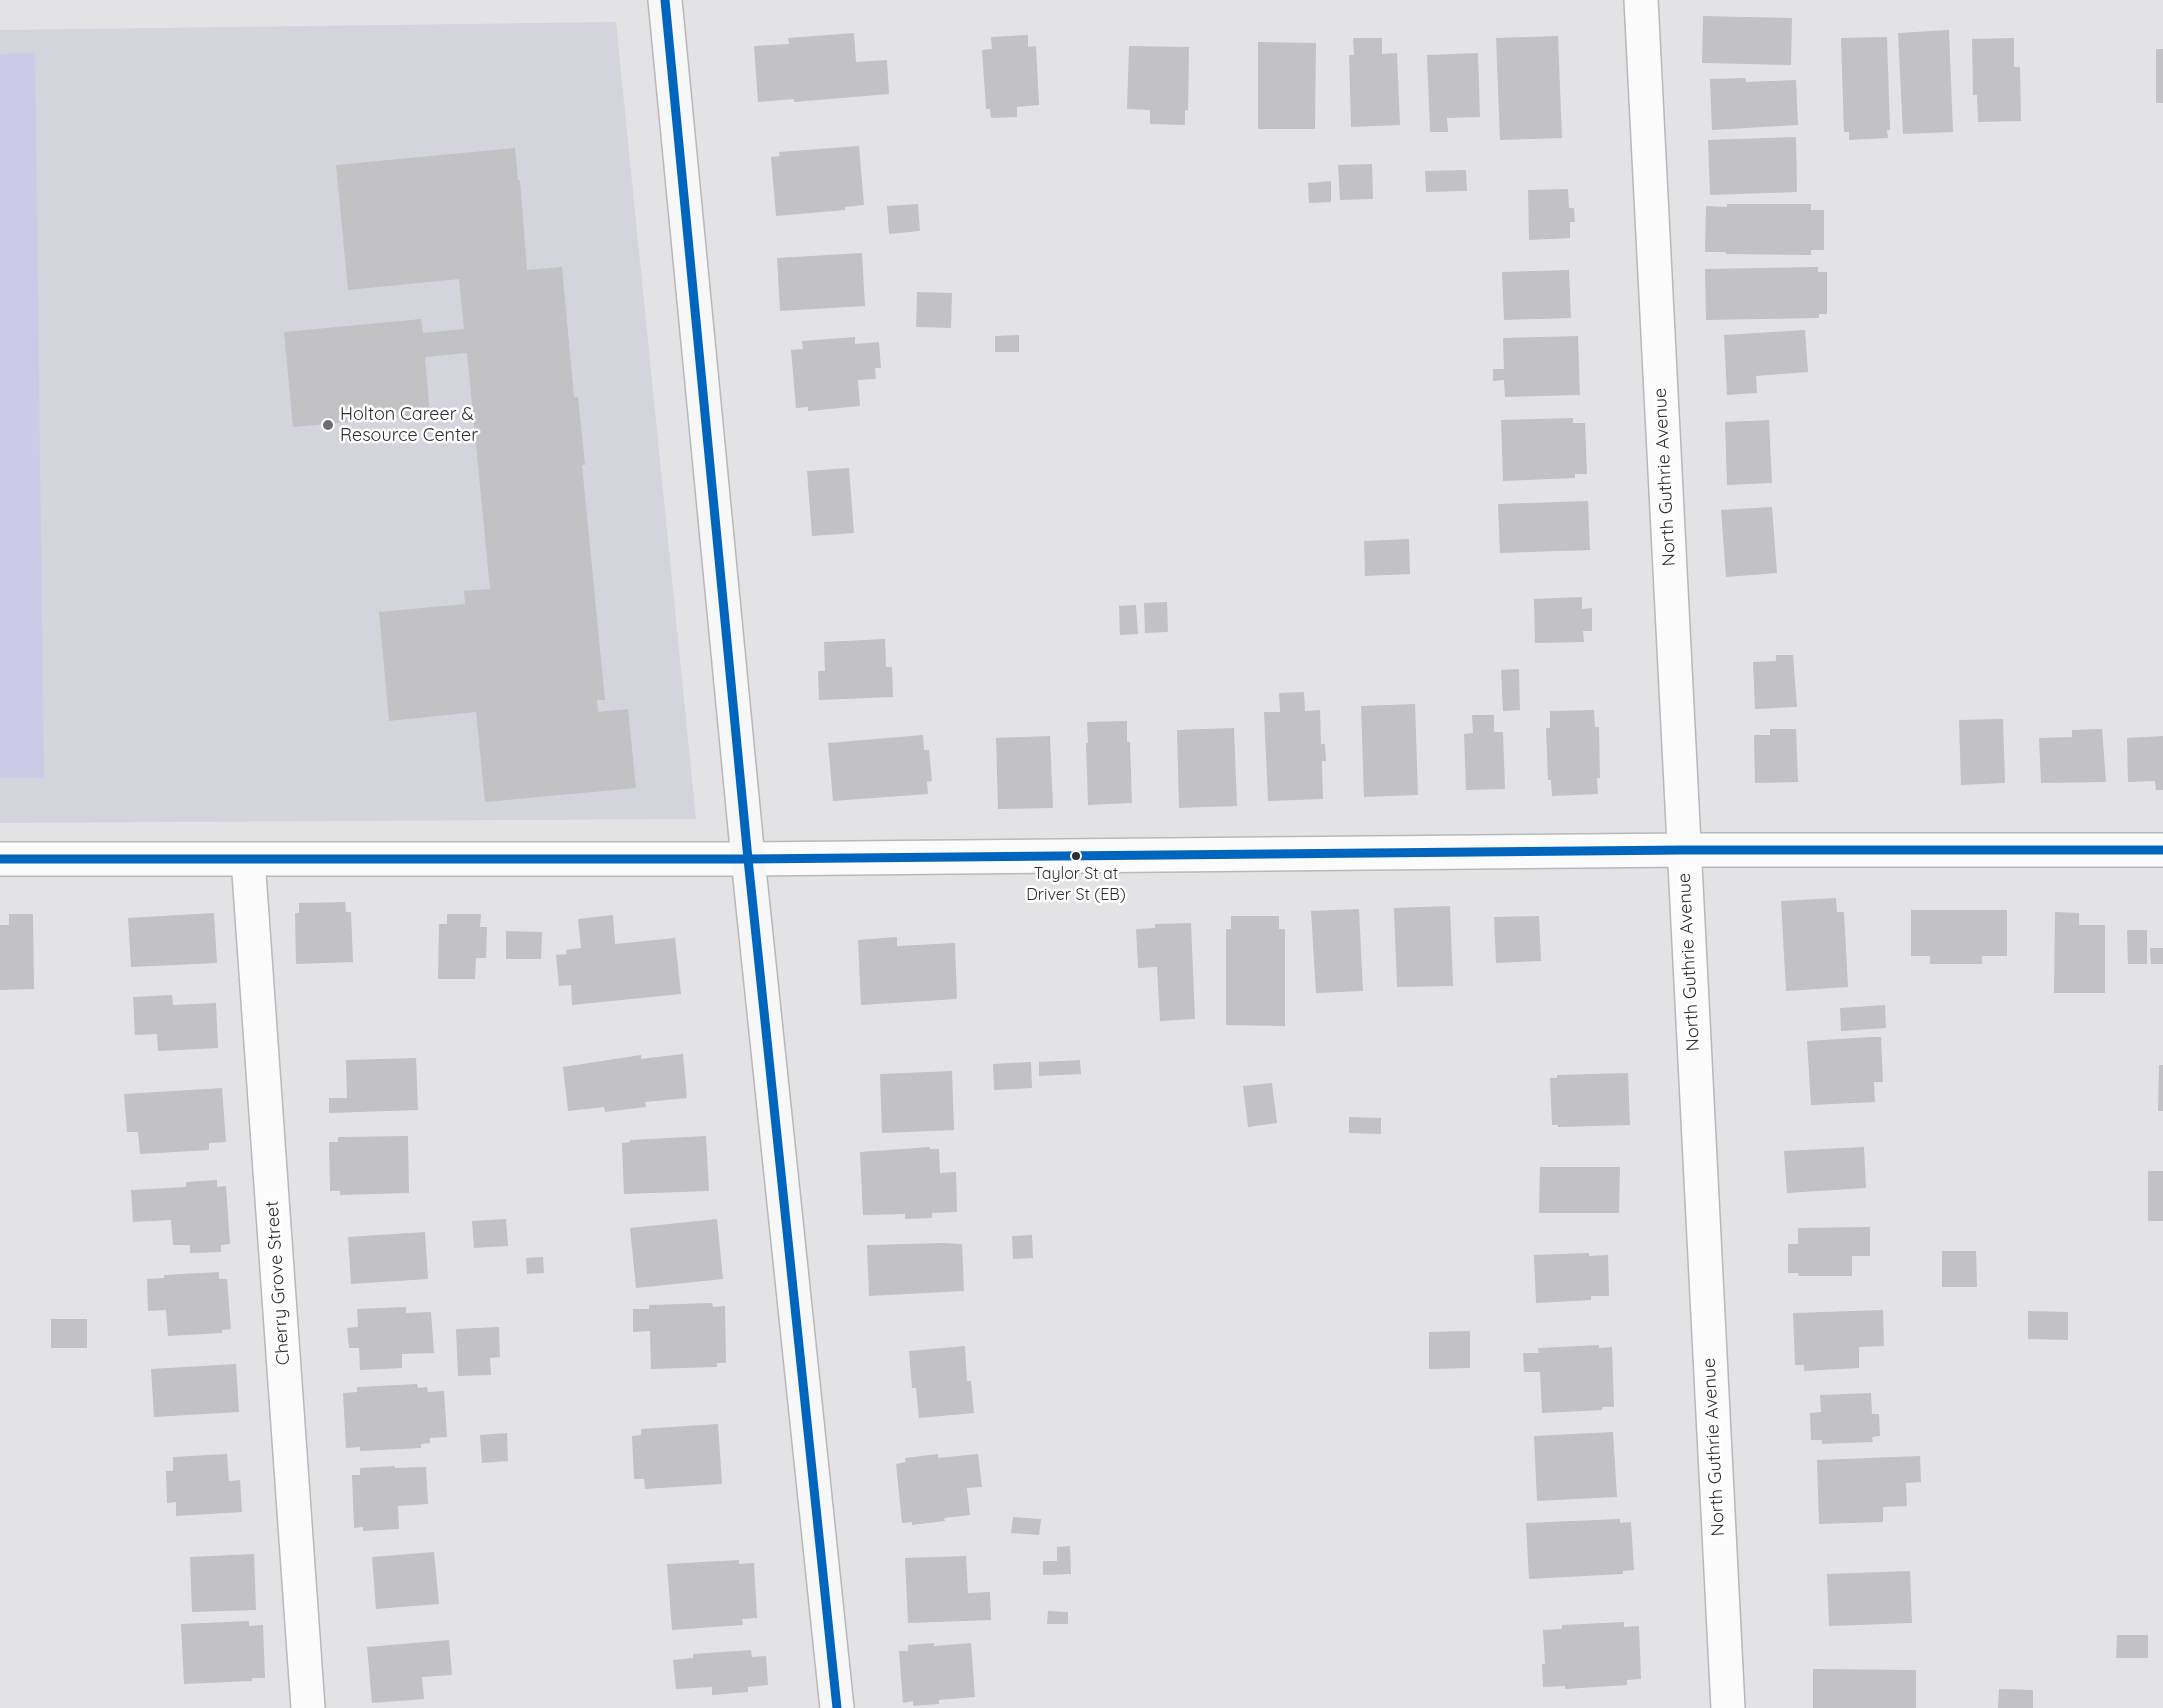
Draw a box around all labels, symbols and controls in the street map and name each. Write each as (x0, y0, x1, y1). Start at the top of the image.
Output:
street label: North Guthrie Avenue (1650, 387, 1680, 567)
place label: Holton Career & Resource Center (340, 404, 478, 446)
marker: Holton Career & Resource Center (321, 418, 335, 432)
marker: Taylor St at Driver St (EB) (1070, 850, 1082, 862)
place label: Taylor St at Driver St (EB) (1026, 864, 1126, 902)
street label: North Guthrie Avenue (1674, 872, 1704, 1052)
street label: Cherry Grove Street (261, 1200, 295, 1366)
street label: North Guthrie Avenue (1699, 1357, 1729, 1537)

